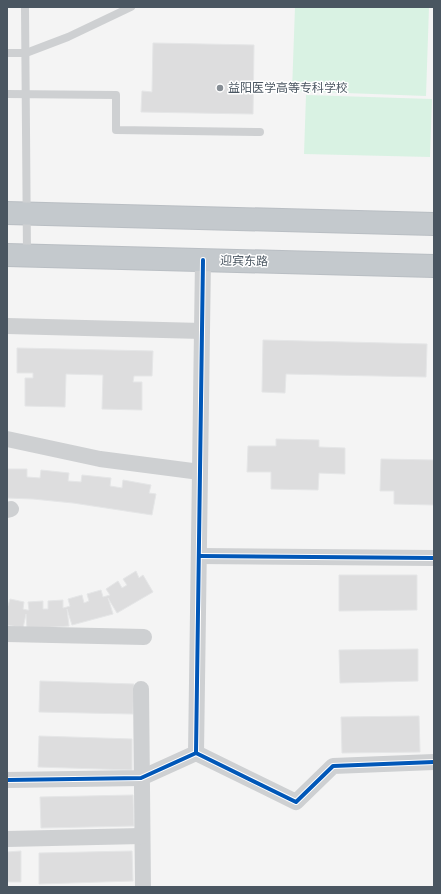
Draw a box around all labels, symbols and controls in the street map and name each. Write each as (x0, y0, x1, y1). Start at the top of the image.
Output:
place label: 益阳医学高等专科学校 (228, 80, 348, 96)
marker: 益阳医学高等专科学校 (215, 83, 225, 93)
street label: 迎宾东路 (220, 253, 268, 269)

